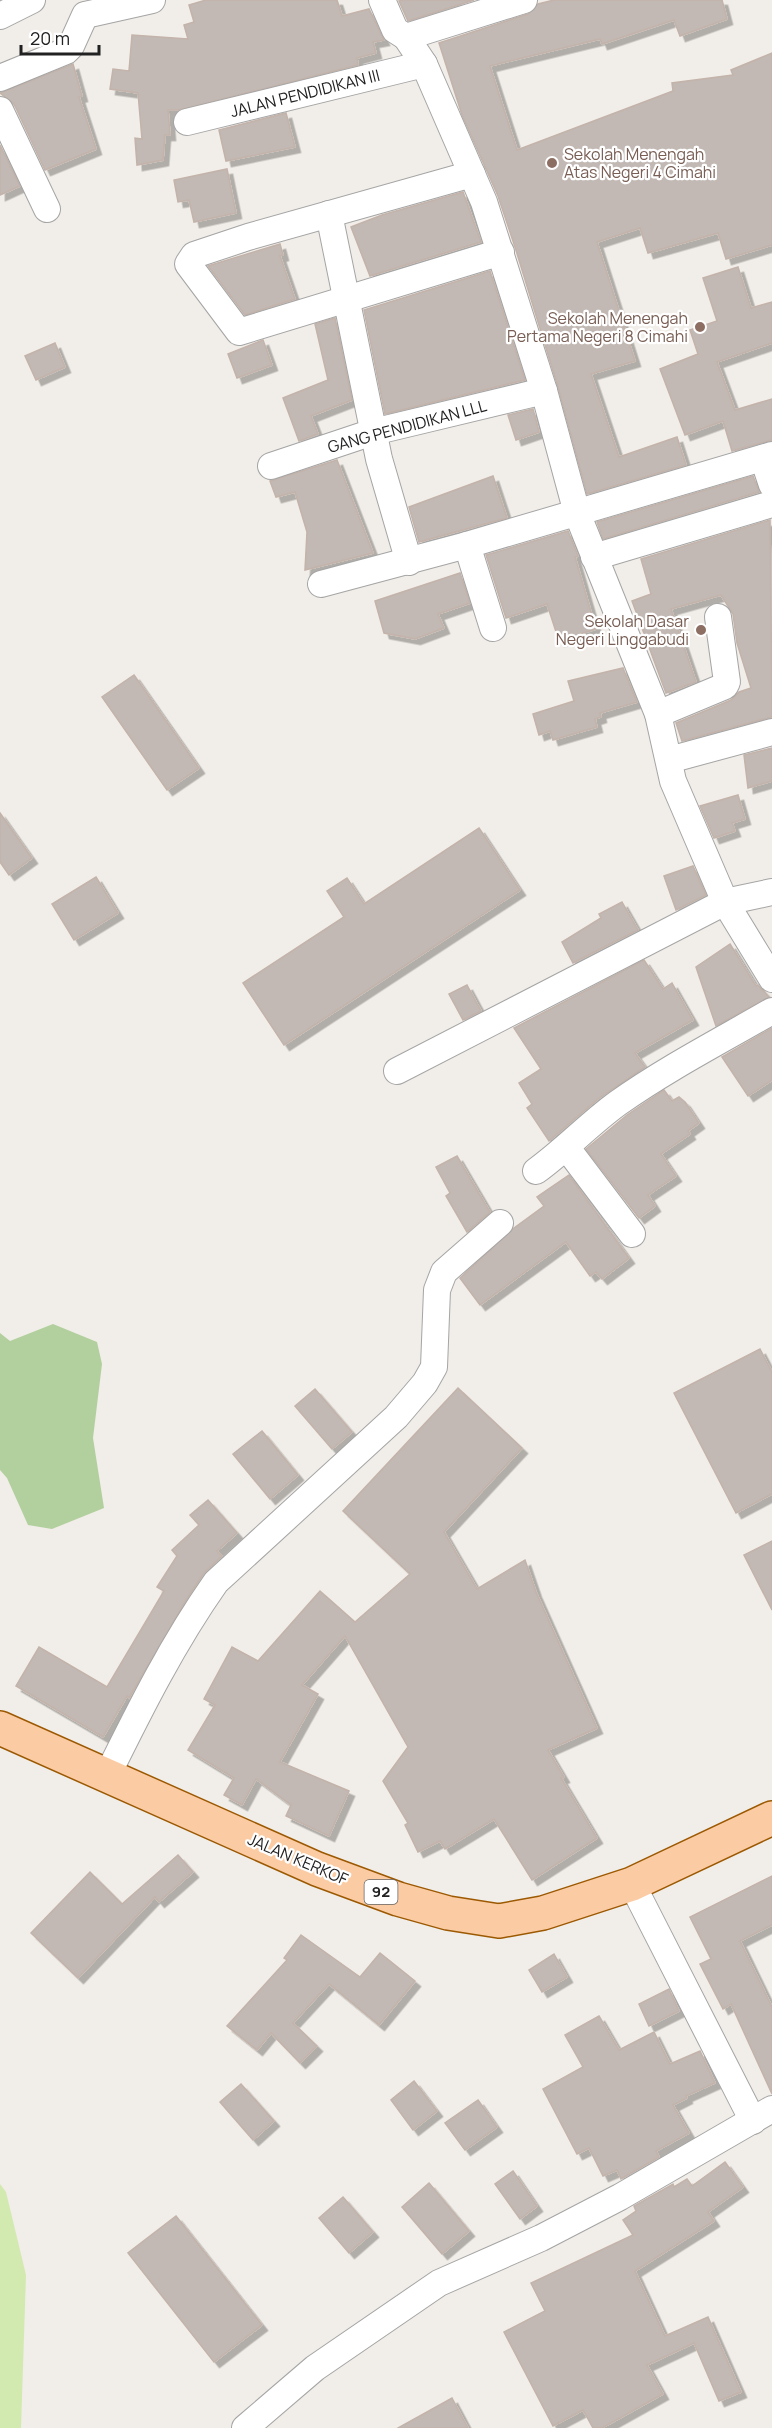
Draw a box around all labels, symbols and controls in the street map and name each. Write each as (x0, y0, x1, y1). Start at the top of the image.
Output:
scale bar (21, 18, 99, 56)
text: 20 m (30, 26, 70, 50)
street label: JALAN PENDIDIKAN III (228, 64, 382, 122)
place label: Sekolah Menengah Atas Negeri 4 Cimahi (564, 143, 716, 183)
marker: Sekolah Menengah Atas Negeri 4 Cimahi (545, 156, 559, 170)
place label: Sekolah Menengah Pertama Negeri 8 Cimahi (507, 307, 688, 347)
marker: Sekolah Menengah Pertama Negeri 8 Cimahi (693, 320, 707, 334)
street label: GANG PENDIDIKAN LLL (325, 394, 489, 458)
place label: Sekolah Dasar Negeri Linggabudi (556, 610, 689, 650)
marker: Sekolah Dasar Negeri Linggabudi (694, 623, 708, 637)
street label: JALAN KERKOF (244, 1828, 352, 1890)
road number: 92 (364, 1880, 398, 1904)

